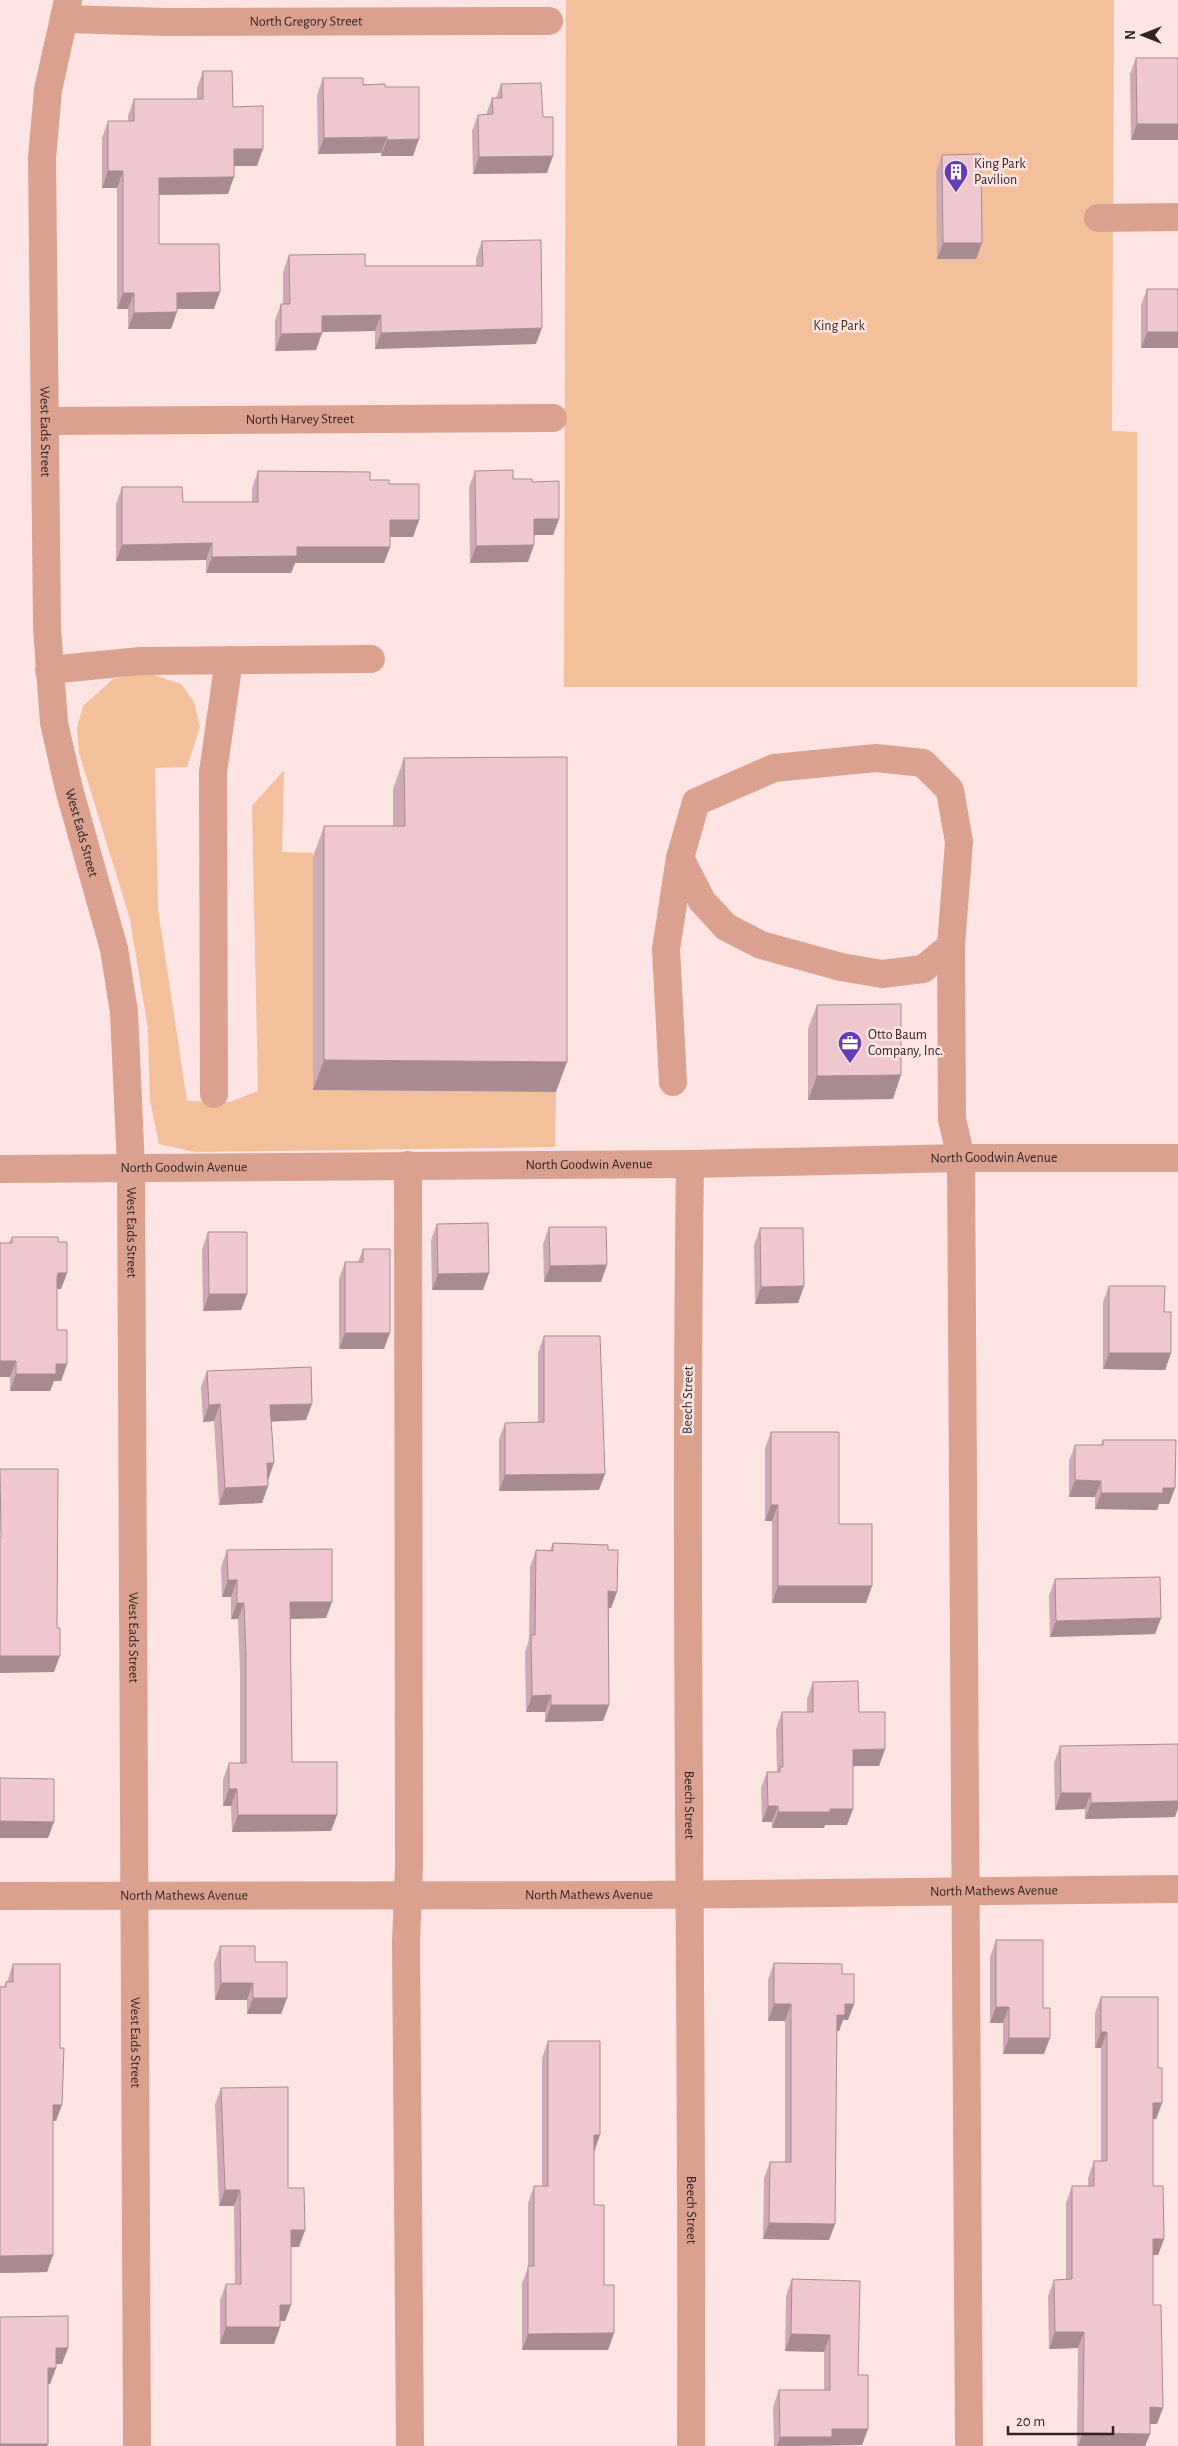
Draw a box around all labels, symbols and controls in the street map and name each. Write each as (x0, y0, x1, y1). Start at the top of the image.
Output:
north arrow (1118, 10, 1168, 60)
street label: North Gregory Street (249, 14, 363, 29)
text: N (1124, 30, 1138, 40)
place label: King Park Pavilion (974, 157, 1026, 187)
building icon: King Park Pavilion (943, 159, 969, 193)
park label: King Park (813, 319, 865, 333)
street label: West Eads Street (37, 386, 52, 478)
street label: North Harvey Street (246, 412, 355, 427)
street label: West Eads Street (62, 787, 101, 879)
place label: Otto Baum Company, Inc. (868, 1028, 943, 1058)
office icon: Otto Baum Company, Inc. (837, 1030, 863, 1064)
street label: North Goodwin Avenue (930, 1151, 1057, 1166)
street label: North Goodwin Avenue (525, 1157, 653, 1172)
street label: North Goodwin Avenue (120, 1160, 248, 1175)
street label: West Eads Street (124, 1187, 139, 1278)
street label: Beech Street (680, 1365, 696, 1434)
street label: West Eads Street (126, 1592, 140, 1683)
street label: Beech Street (682, 1771, 696, 1840)
street label: North Mathews Avenue (930, 1883, 1058, 1899)
street label: North Mathews Avenue (525, 1888, 653, 1902)
street label: North Mathews Avenue (120, 1889, 248, 1903)
street label: West Eads Street (128, 1997, 142, 2088)
street label: Beech Street (684, 2176, 698, 2245)
scale bar (1008, 2404, 1113, 2436)
text: 20 m (1016, 2414, 1045, 2429)

